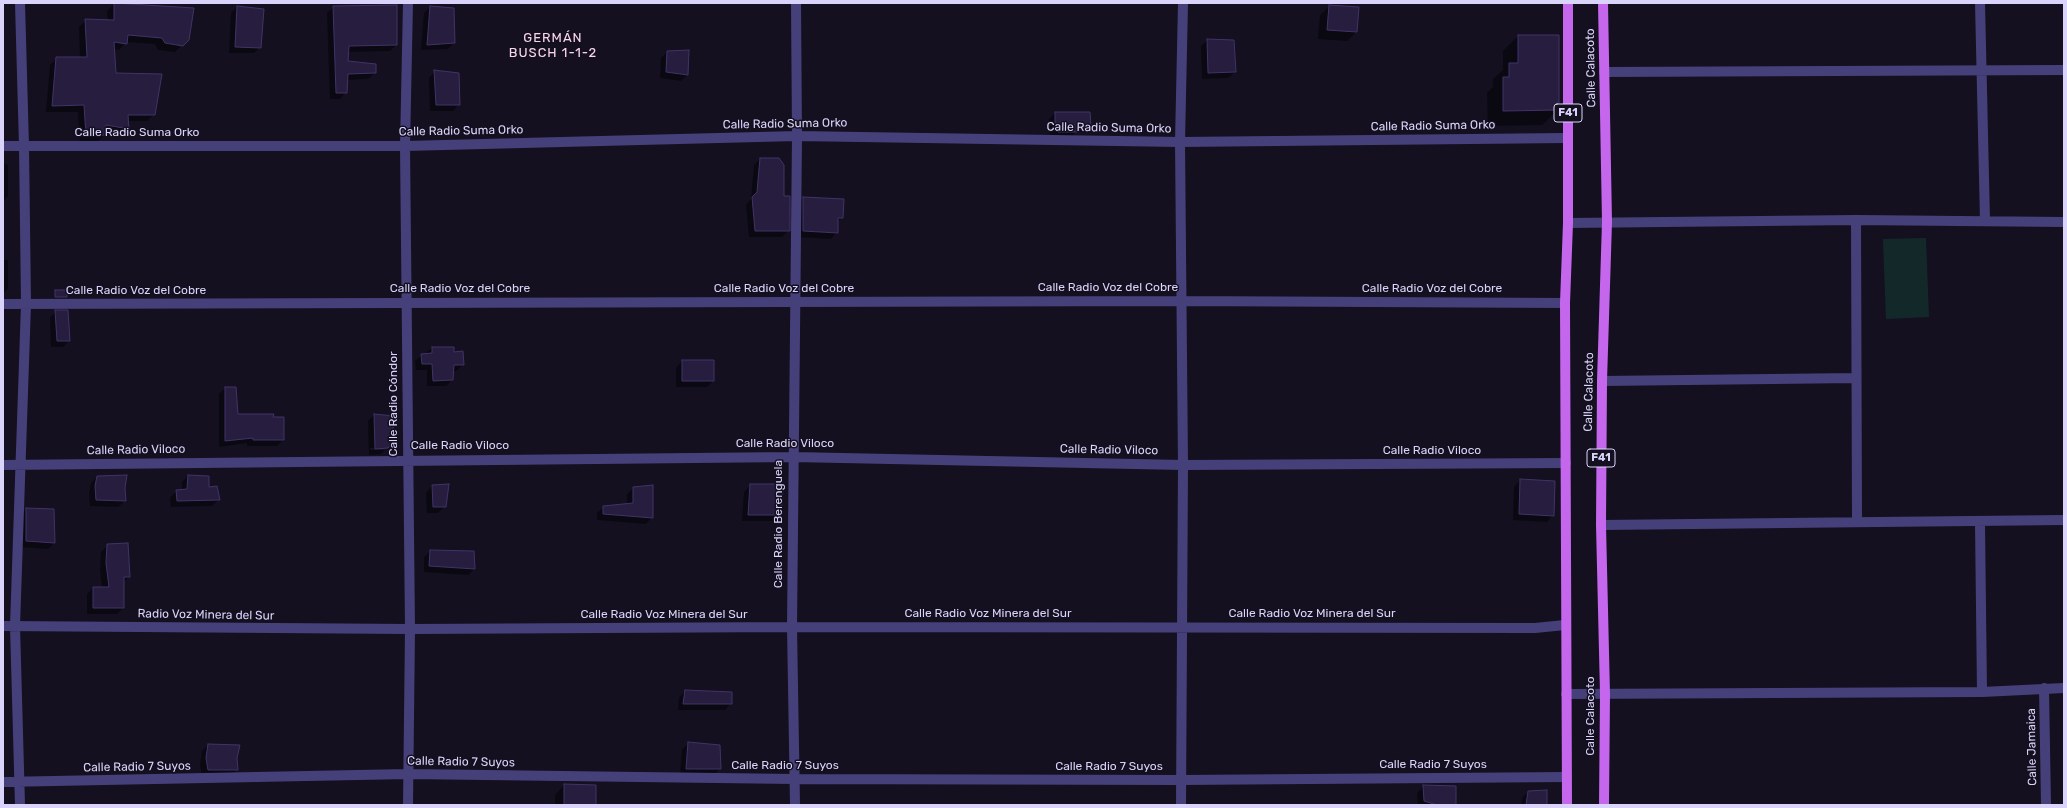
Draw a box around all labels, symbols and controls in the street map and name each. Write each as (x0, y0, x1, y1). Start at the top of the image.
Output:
street label: Calle Calacoto (1583, 28, 1599, 108)
district label: GERMÁN BUSCH 1-1-2 (509, 30, 597, 61)
road number: F41 (1554, 104, 1582, 122)
street label: Calle Radio Suma Orko (722, 116, 848, 132)
street label: Calle Radio Suma Orko (1370, 118, 1496, 134)
street label: Calle Radio Suma Orko (1046, 120, 1172, 136)
street label: Calle Radio Suma Orko (398, 123, 524, 139)
street label: Calle Radio Suma Orko (75, 126, 199, 140)
street label: Calle Radio Voz del Cobre (1038, 281, 1178, 295)
street label: Calle Radio Voz del Cobre (390, 282, 530, 296)
street label: Calle Radio Voz del Cobre (714, 282, 854, 296)
street label: Calle Radio Voz del Cobre (1362, 282, 1502, 296)
street label: Calle Radio Voz del Cobre (66, 284, 206, 298)
street label: Calle Radio Cóndor (387, 351, 401, 457)
street label: Calle Calacoto (1581, 352, 1597, 432)
street label: Calle Radio Viloco (736, 437, 834, 451)
street label: Calle Radio Viloco (411, 439, 509, 453)
street label: Calle Radio Viloco (87, 442, 185, 458)
street label: Calle Radio Viloco (1060, 442, 1158, 458)
street label: Calle Radio Viloco (1383, 444, 1481, 458)
road number: F41 (1587, 449, 1615, 467)
street label: Calle Radio Berenguela (772, 460, 786, 588)
street label: Radio Voz Minera del Sur (137, 607, 275, 623)
street label: Calle Radio Voz Minera del Sur (905, 607, 1071, 621)
street label: Calle Radio Voz Minera del Sur (1229, 607, 1395, 621)
street label: Calle Radio Voz Minera del Sur (581, 608, 747, 622)
street label: Calle Calacoto (1584, 676, 1598, 756)
street label: Calle Jamaica (2024, 708, 2040, 786)
street label: Calle Radio 7 Suyos (407, 754, 515, 770)
street label: Calle Radio 7 Suyos (1379, 758, 1487, 772)
street label: Calle Radio 7 Suyos (83, 759, 191, 775)
street label: Calle Radio 7 Suyos (731, 759, 839, 773)
street label: Calle Radio 7 Suyos (1055, 760, 1163, 774)

